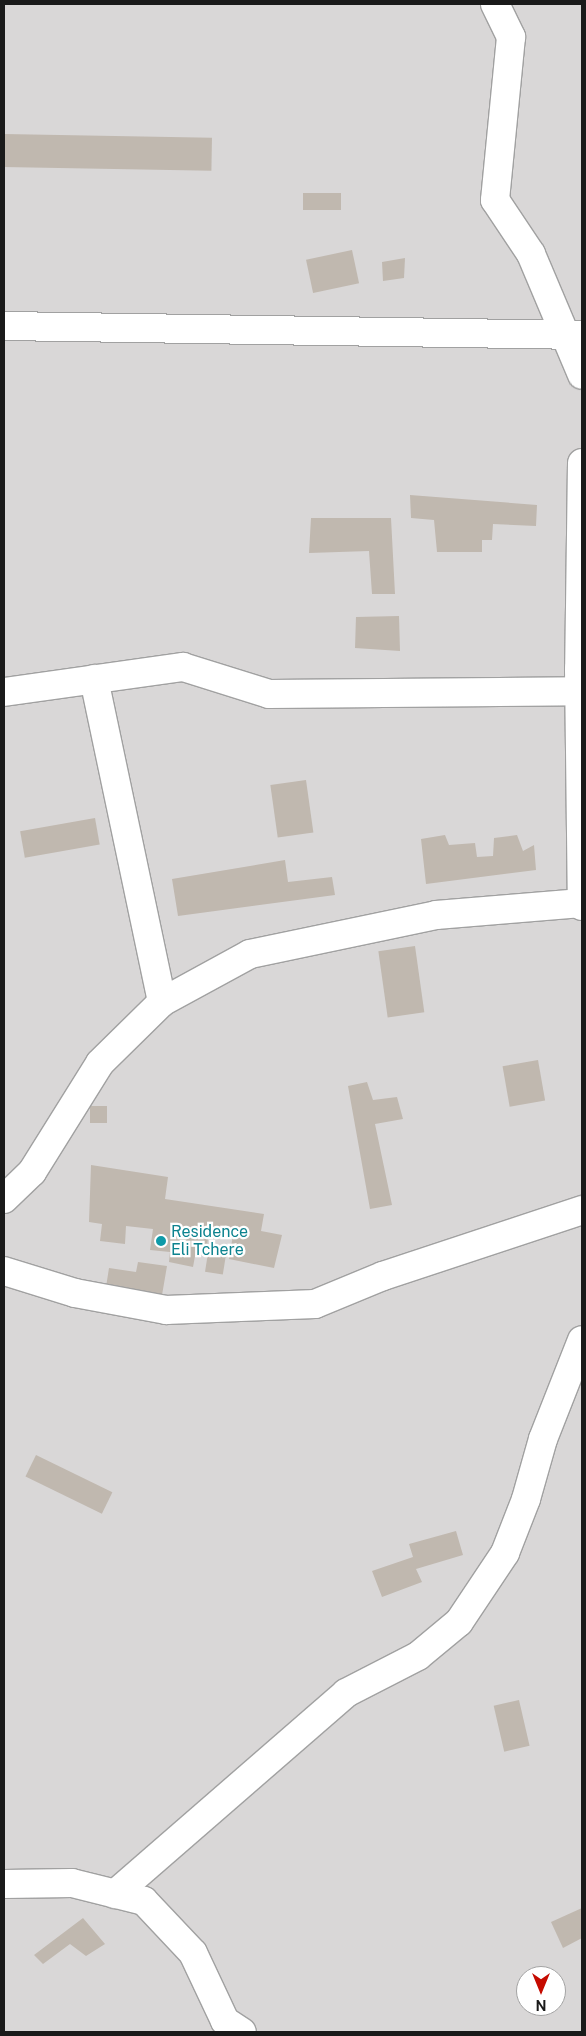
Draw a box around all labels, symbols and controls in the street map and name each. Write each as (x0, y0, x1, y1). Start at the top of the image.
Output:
place label: Residence Eli Tchere (171, 1222, 248, 1260)
marker: Residence Eli Tchere (155, 1235, 167, 1247)
north arrow (516, 1966, 566, 2016)
text: N (536, 1997, 546, 2013)

